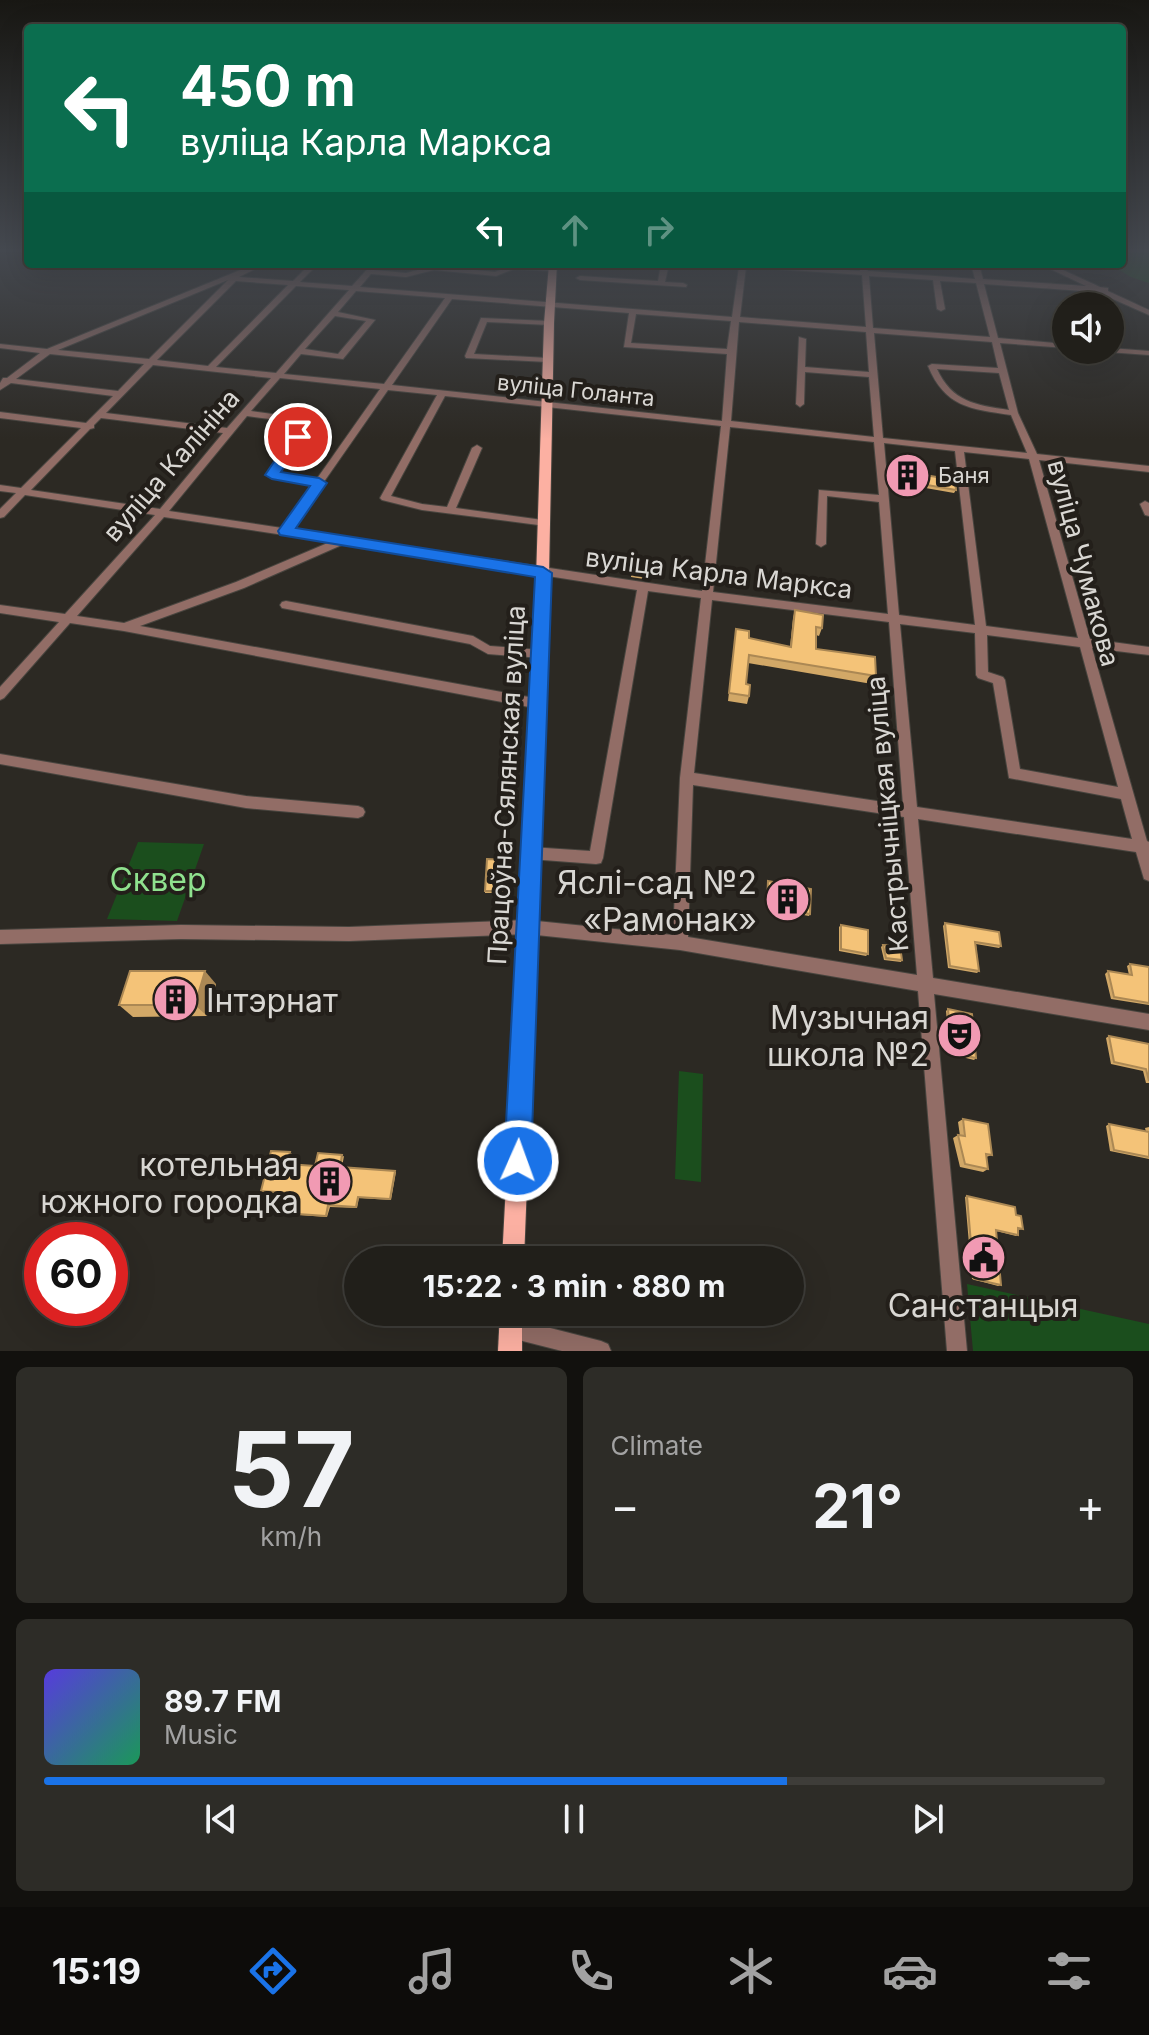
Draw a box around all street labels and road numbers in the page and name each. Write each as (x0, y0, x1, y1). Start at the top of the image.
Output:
street label: вуліца Голанта (496, 369, 656, 411)
street label: вуліца Калініна (96, 382, 246, 548)
street label: вуліца Чумакова (1041, 456, 1127, 670)
street label: вуліца Карла Маркса (584, 541, 854, 605)
street label: Працоўна-Сялянская вуліца (481, 604, 531, 966)
street label: Кастрычніцкая вуліца (860, 675, 914, 953)

